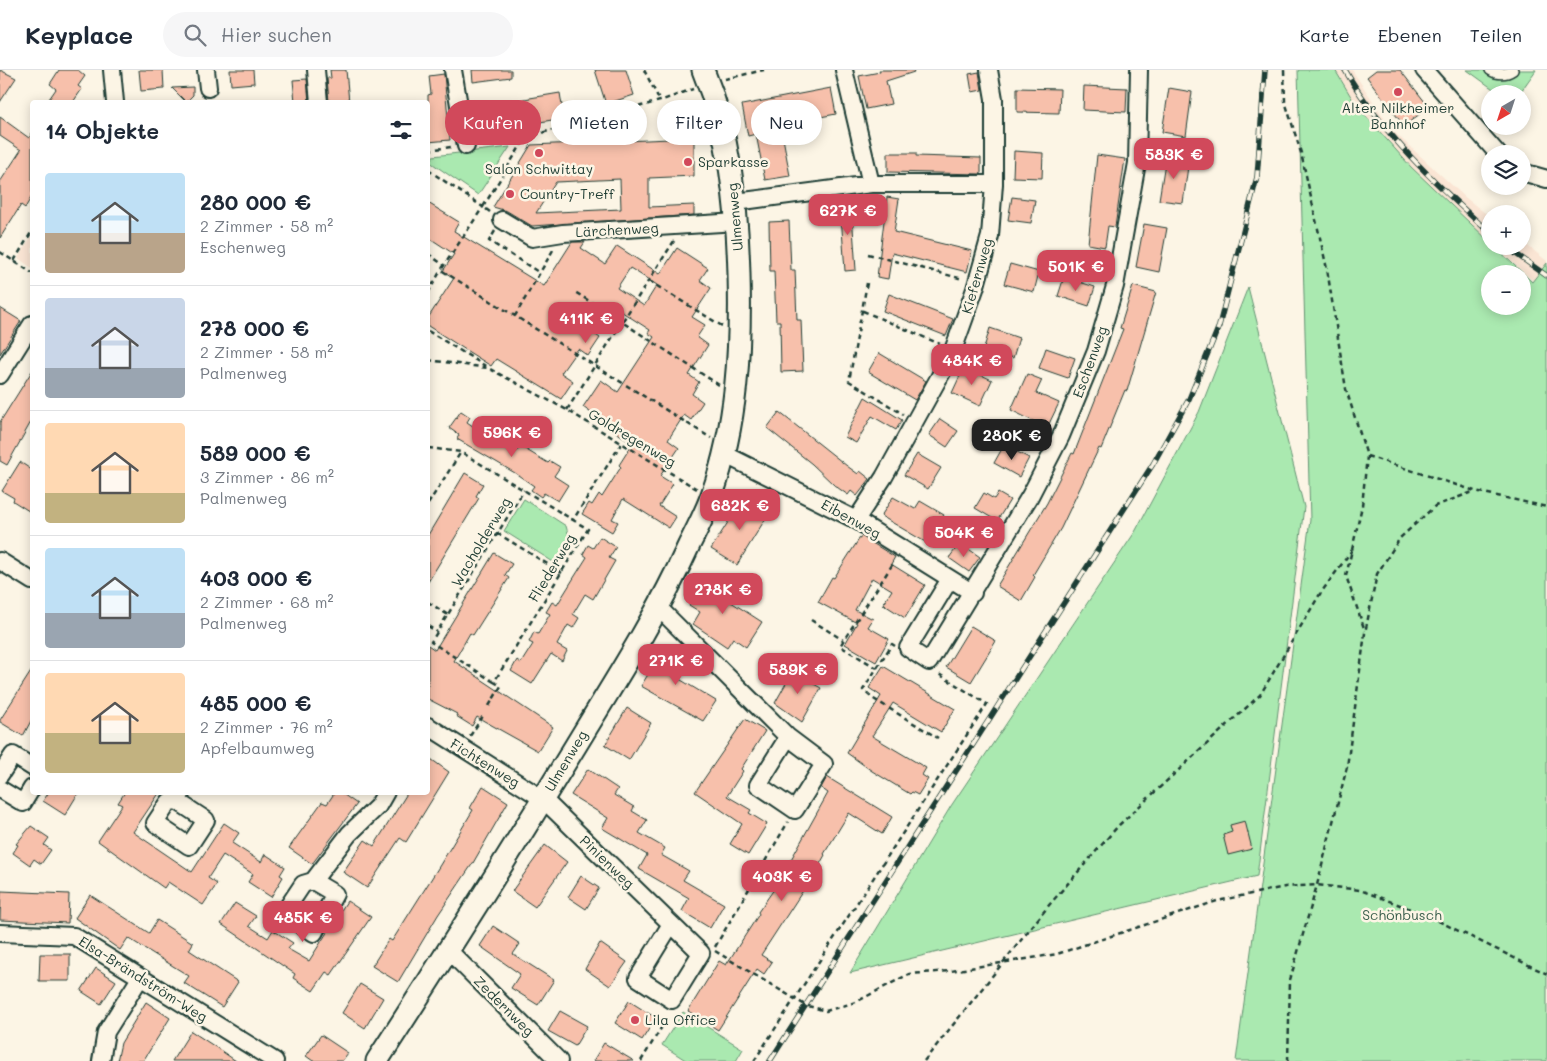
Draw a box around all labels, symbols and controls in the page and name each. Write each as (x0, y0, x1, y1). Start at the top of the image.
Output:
search box (163, 12, 513, 57)
text: Keyplace (25, 19, 133, 50)
icon: search (181, 21, 209, 49)
text: Hier suchen (221, 22, 332, 47)
text: Karte (1299, 23, 1350, 47)
text: Ebenen (1378, 23, 1442, 47)
text: Teilen (1470, 23, 1522, 47)
north arrow (1481, 85, 1531, 135)
map controls (1481, 85, 1531, 315)
marker: Alter Nilkheimer Bahnhof (1392, 86, 1404, 98)
place label: Alter Nilkheimer Bahnhof (1342, 98, 1454, 133)
chip: Kaufen (445, 100, 541, 145)
chip: Mieten (551, 100, 647, 145)
chip: Filter (657, 100, 741, 145)
chip: Neu (751, 100, 822, 145)
icon: filters (387, 116, 415, 144)
text: 14 Objekte (45, 117, 159, 144)
pin: 583K € (1133, 138, 1215, 180)
text: 583K € (1145, 143, 1203, 164)
button: layers (1481, 145, 1531, 195)
marker: Salon Schwittay (533, 147, 545, 159)
place label: Sparkasse (698, 152, 769, 171)
marker: Sparkasse (682, 156, 694, 168)
place label: Salon Schwittay (485, 159, 593, 178)
street label: Ulmenweg (722, 182, 747, 252)
place label: Country-Treff (520, 184, 615, 203)
text: 280 000 € (200, 188, 311, 215)
marker: Country-Treff (504, 188, 516, 200)
icon: home (85, 193, 145, 253)
pin: 627K € (807, 194, 889, 236)
text: 627K € (820, 199, 876, 220)
button: + (1481, 205, 1531, 255)
text: 2 Zimmer · 58 m² (200, 215, 333, 236)
street label: Lärchenweg (575, 218, 659, 241)
text: Eschenweg (200, 236, 286, 257)
street label: Kiefernweg (957, 236, 996, 316)
pin: 501K € (1035, 250, 1117, 292)
text: 501K € (1048, 255, 1104, 276)
button: − (1481, 265, 1531, 315)
pin: 411K € (545, 302, 627, 344)
text: 411K € (559, 307, 613, 328)
text: 278 000 € (200, 314, 309, 341)
icon: home (85, 318, 145, 378)
street label: Eschenweg (1068, 323, 1111, 400)
text: 2 Zimmer · 58 m² (200, 341, 333, 362)
pin: 484K € (931, 344, 1013, 386)
text: 484K € (942, 349, 1002, 370)
text: Palmenweg (200, 362, 287, 383)
street label: Goldregenweg (585, 404, 680, 471)
pin: 596K € (471, 416, 553, 458)
pin: 280K € (971, 418, 1053, 461)
text: 596K € (483, 421, 541, 442)
text: 280K € (983, 424, 1041, 445)
text: 589 000 € (200, 439, 311, 466)
icon: home (85, 443, 145, 503)
text: 3 Zimmer · 86 m² (200, 466, 334, 487)
text: Palmenweg (200, 487, 287, 508)
pin: 682K € (699, 488, 781, 531)
street label: Wacholderweg (446, 493, 515, 590)
text: 682K € (711, 494, 769, 515)
street label: Eibenweg (818, 494, 884, 543)
pin: 504K € (923, 516, 1005, 558)
text: 504K € (934, 521, 994, 542)
street label: Fliederweg (524, 530, 579, 605)
text: 403 000 € (200, 564, 312, 591)
icon: home (85, 568, 145, 628)
pin: 278K € (682, 572, 764, 615)
text: 278K € (694, 578, 752, 599)
text: 2 Zimmer · 68 m² (200, 591, 334, 612)
text: Palmenweg (200, 612, 287, 633)
pin: 271K € (635, 644, 717, 686)
text: 271K € (649, 649, 703, 670)
pin: 589K € (757, 652, 839, 695)
text: 589K € (769, 658, 827, 679)
text: 485 000 € (200, 689, 311, 716)
icon: home (85, 693, 145, 753)
text: 2 Zimmer · 76 m² (200, 716, 333, 737)
street label: Ulmenweg (540, 727, 591, 795)
street label: Fichtenweg (447, 734, 524, 791)
text: Apfelbaumweg (200, 737, 314, 758)
street label: Pinienweg (576, 831, 639, 892)
pin: 403K € (741, 860, 823, 902)
text: 403K € (752, 865, 812, 886)
pin: 485K € (262, 900, 344, 943)
park label: Schönbusch (1362, 905, 1442, 924)
text: 485K € (274, 906, 332, 927)
street label: Elsa-Brändström-Weg (75, 931, 211, 1026)
street label: Zedernweg (470, 971, 539, 1040)
place label: Lila Office (645, 1010, 717, 1029)
marker: Lila Office (629, 1014, 641, 1026)

